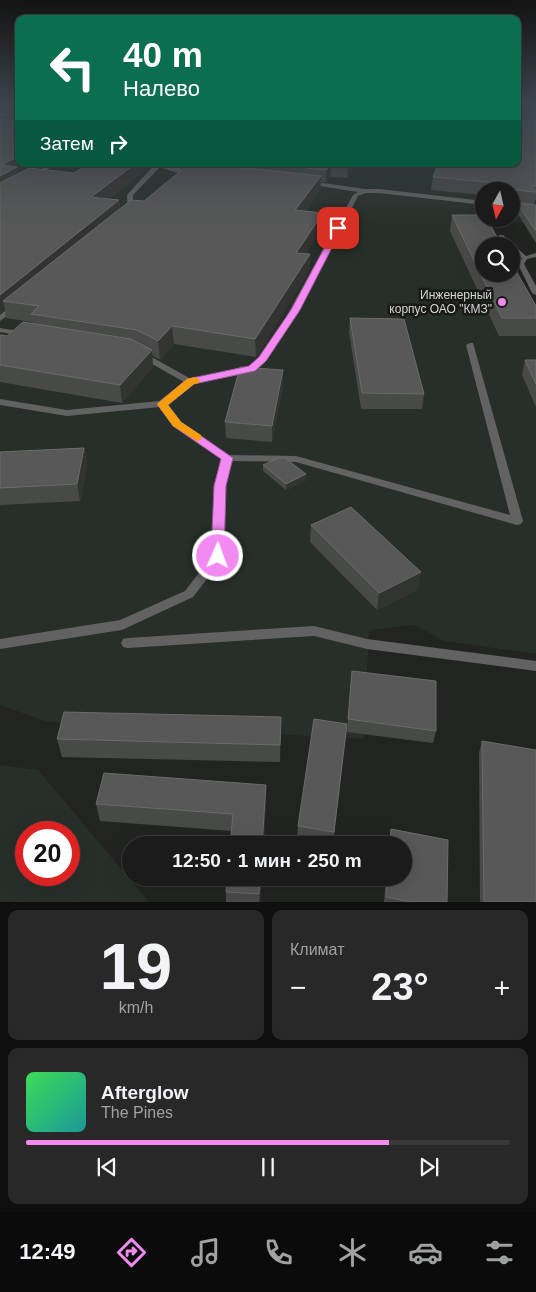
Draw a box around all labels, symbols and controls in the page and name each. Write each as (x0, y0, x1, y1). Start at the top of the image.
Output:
icon: left (40, 35, 105, 100)
text: 40 m (123, 35, 203, 74)
text: Налево (123, 76, 200, 101)
icon: right (104, 130, 132, 158)
text: Затем (40, 133, 94, 154)
north arrow (475, 182, 520, 228)
map controls (475, 182, 520, 282)
pin (317, 207, 359, 249)
icon: arrive (324, 214, 352, 242)
button: search (475, 237, 520, 282)
place label: Инженерный корпус ОАО "КМЗ" (389, 288, 492, 316)
marker: Инженерный корпус ОАО "КМЗ" (496, 296, 508, 308)
position arrow (191, 529, 243, 581)
speed limit sign: 20 (15, 821, 80, 886)
text: 12:50 · 1 мин · 250 m (172, 850, 362, 871)
text: 19 (100, 930, 172, 1003)
text: Климат (290, 941, 344, 958)
text: 23° (371, 966, 429, 1008)
text: − (290, 972, 306, 1003)
text: + (494, 972, 510, 1003)
text: km/h (119, 999, 153, 1016)
text: Afterglow (101, 1082, 189, 1103)
text: The Pines (101, 1104, 173, 1121)
icon: previous (93, 1153, 121, 1181)
icon: pause (254, 1153, 282, 1181)
icon: next (415, 1153, 443, 1181)
icon: directions (114, 1235, 149, 1270)
icon: music (188, 1235, 223, 1270)
icon: phone (261, 1235, 296, 1270)
icon: climate (335, 1235, 370, 1270)
icon: car (408, 1235, 443, 1270)
icon: filters (482, 1235, 517, 1270)
text: 12:49 (19, 1239, 76, 1264)

